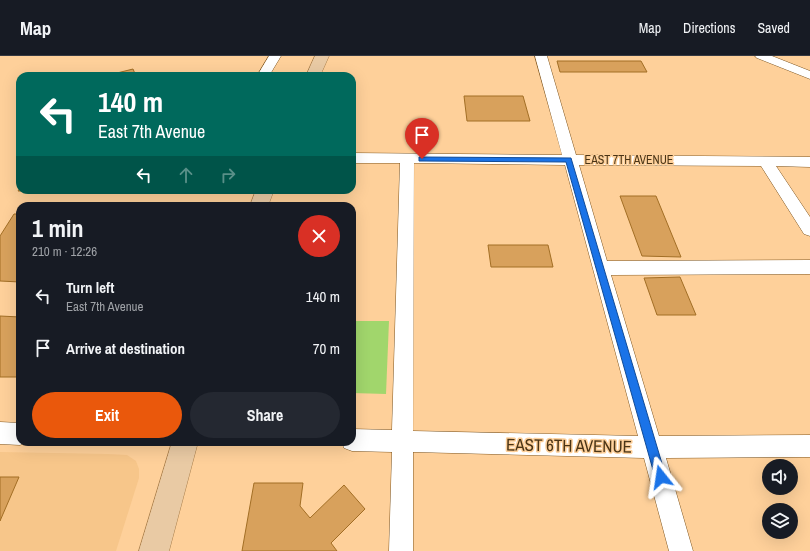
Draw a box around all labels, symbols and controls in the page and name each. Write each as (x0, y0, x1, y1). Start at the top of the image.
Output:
text: Map (20, 15, 51, 41)
text: Map (639, 19, 661, 37)
text: Directions (683, 19, 735, 37)
text: Saved (757, 19, 790, 37)
text: 140 m (98, 83, 163, 121)
icon: left (32, 88, 84, 140)
pin (405, 118, 439, 159)
text: East 7th Avenue (98, 119, 205, 144)
icon: arrive (411, 124, 433, 146)
street label: EAST 7TH AVENUE (585, 152, 673, 168)
icon: left (133, 164, 155, 186)
icon: ahead (175, 164, 197, 186)
icon: right (217, 164, 239, 186)
text: 1 min (32, 212, 83, 244)
button: close (298, 215, 340, 257)
text: 210 m · 12:26 (32, 243, 97, 260)
text: Turn left (66, 277, 114, 298)
icon: left (32, 285, 54, 307)
text: 140 m (306, 286, 340, 307)
text: East 7th Avenue (66, 298, 143, 315)
icon: arrive (32, 337, 54, 359)
text: Arrive at destination (66, 338, 185, 359)
text: 70 m (313, 338, 340, 359)
button: Exit (32, 392, 182, 438)
button: Share (190, 392, 340, 438)
street label: EAST 6TH AVENUE (506, 432, 632, 458)
position arrow (640, 456, 682, 498)
map controls (762, 459, 798, 539)
button: sound (762, 459, 798, 495)
button: layers (762, 503, 798, 539)

